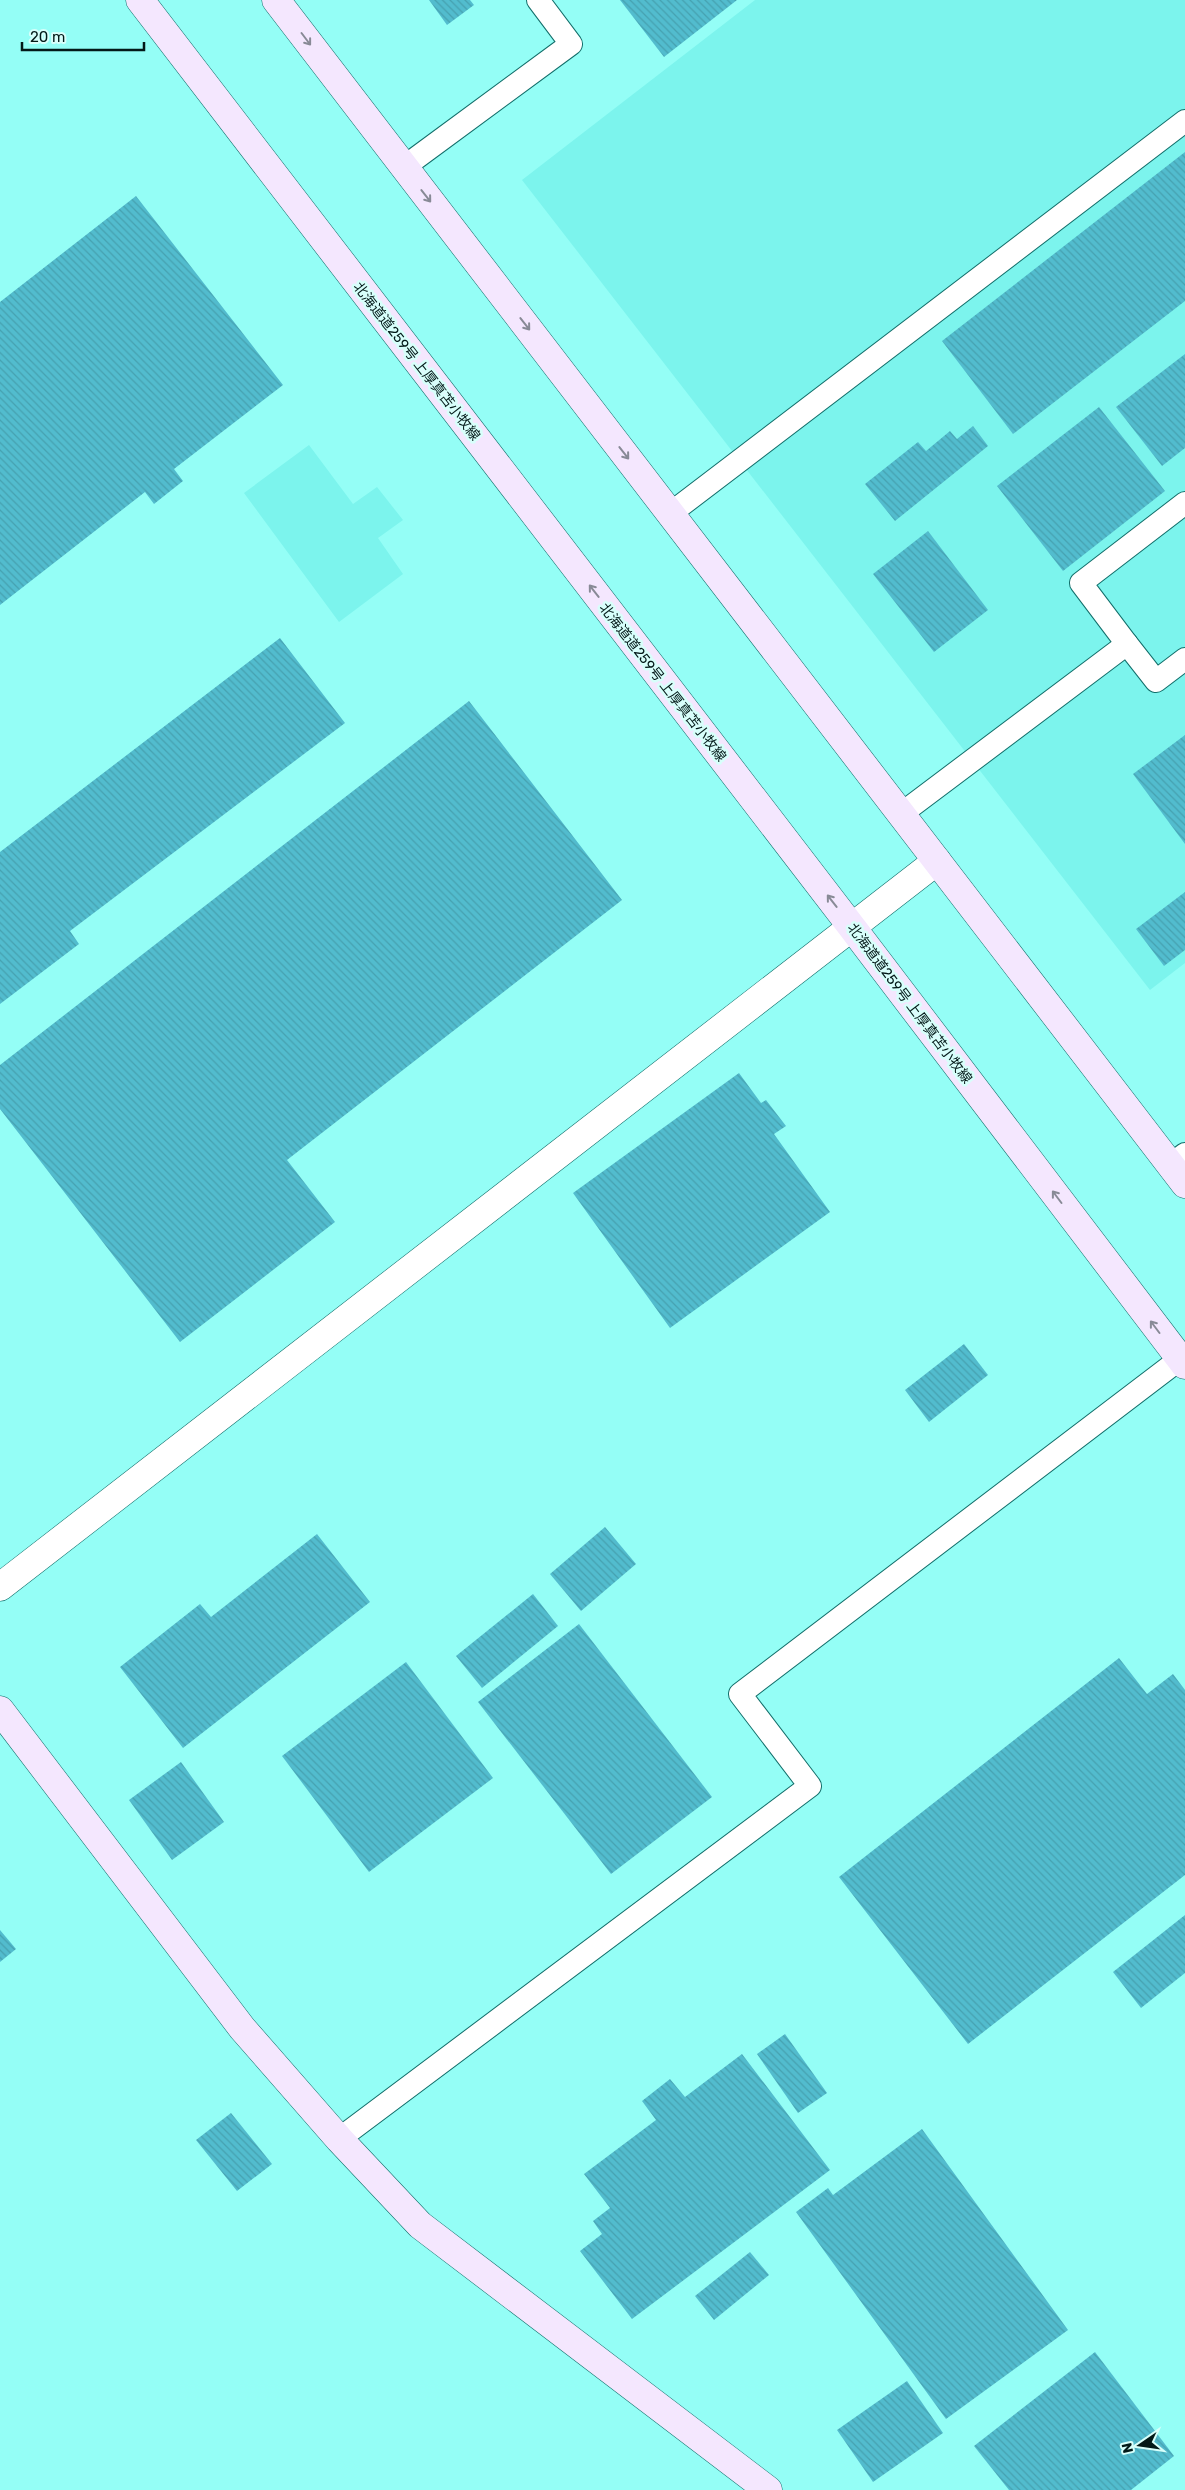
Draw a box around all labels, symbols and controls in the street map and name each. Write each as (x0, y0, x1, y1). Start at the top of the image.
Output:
scale bar (22, 20, 145, 52)
text: 20 m (30, 28, 65, 46)
one-way arrow (301, 32, 311, 46)
one-way arrow (421, 189, 432, 202)
street label: 北海道道259号 上厚真苫小牧線 (349, 279, 484, 444)
one-way arrow (520, 317, 531, 330)
one-way arrow (619, 446, 630, 459)
one-way arrow (589, 585, 600, 598)
street label: 北海道道259号 上厚真苫小牧線 (595, 600, 730, 765)
one-way arrow (826, 895, 837, 908)
street label: 北海道道259号 上厚真苫小牧線 (844, 920, 975, 1087)
one-way arrow (1052, 1190, 1062, 1204)
one-way arrow (1150, 1321, 1161, 1334)
north arrow (1115, 2420, 1165, 2470)
text: N (1118, 2441, 1137, 2455)

